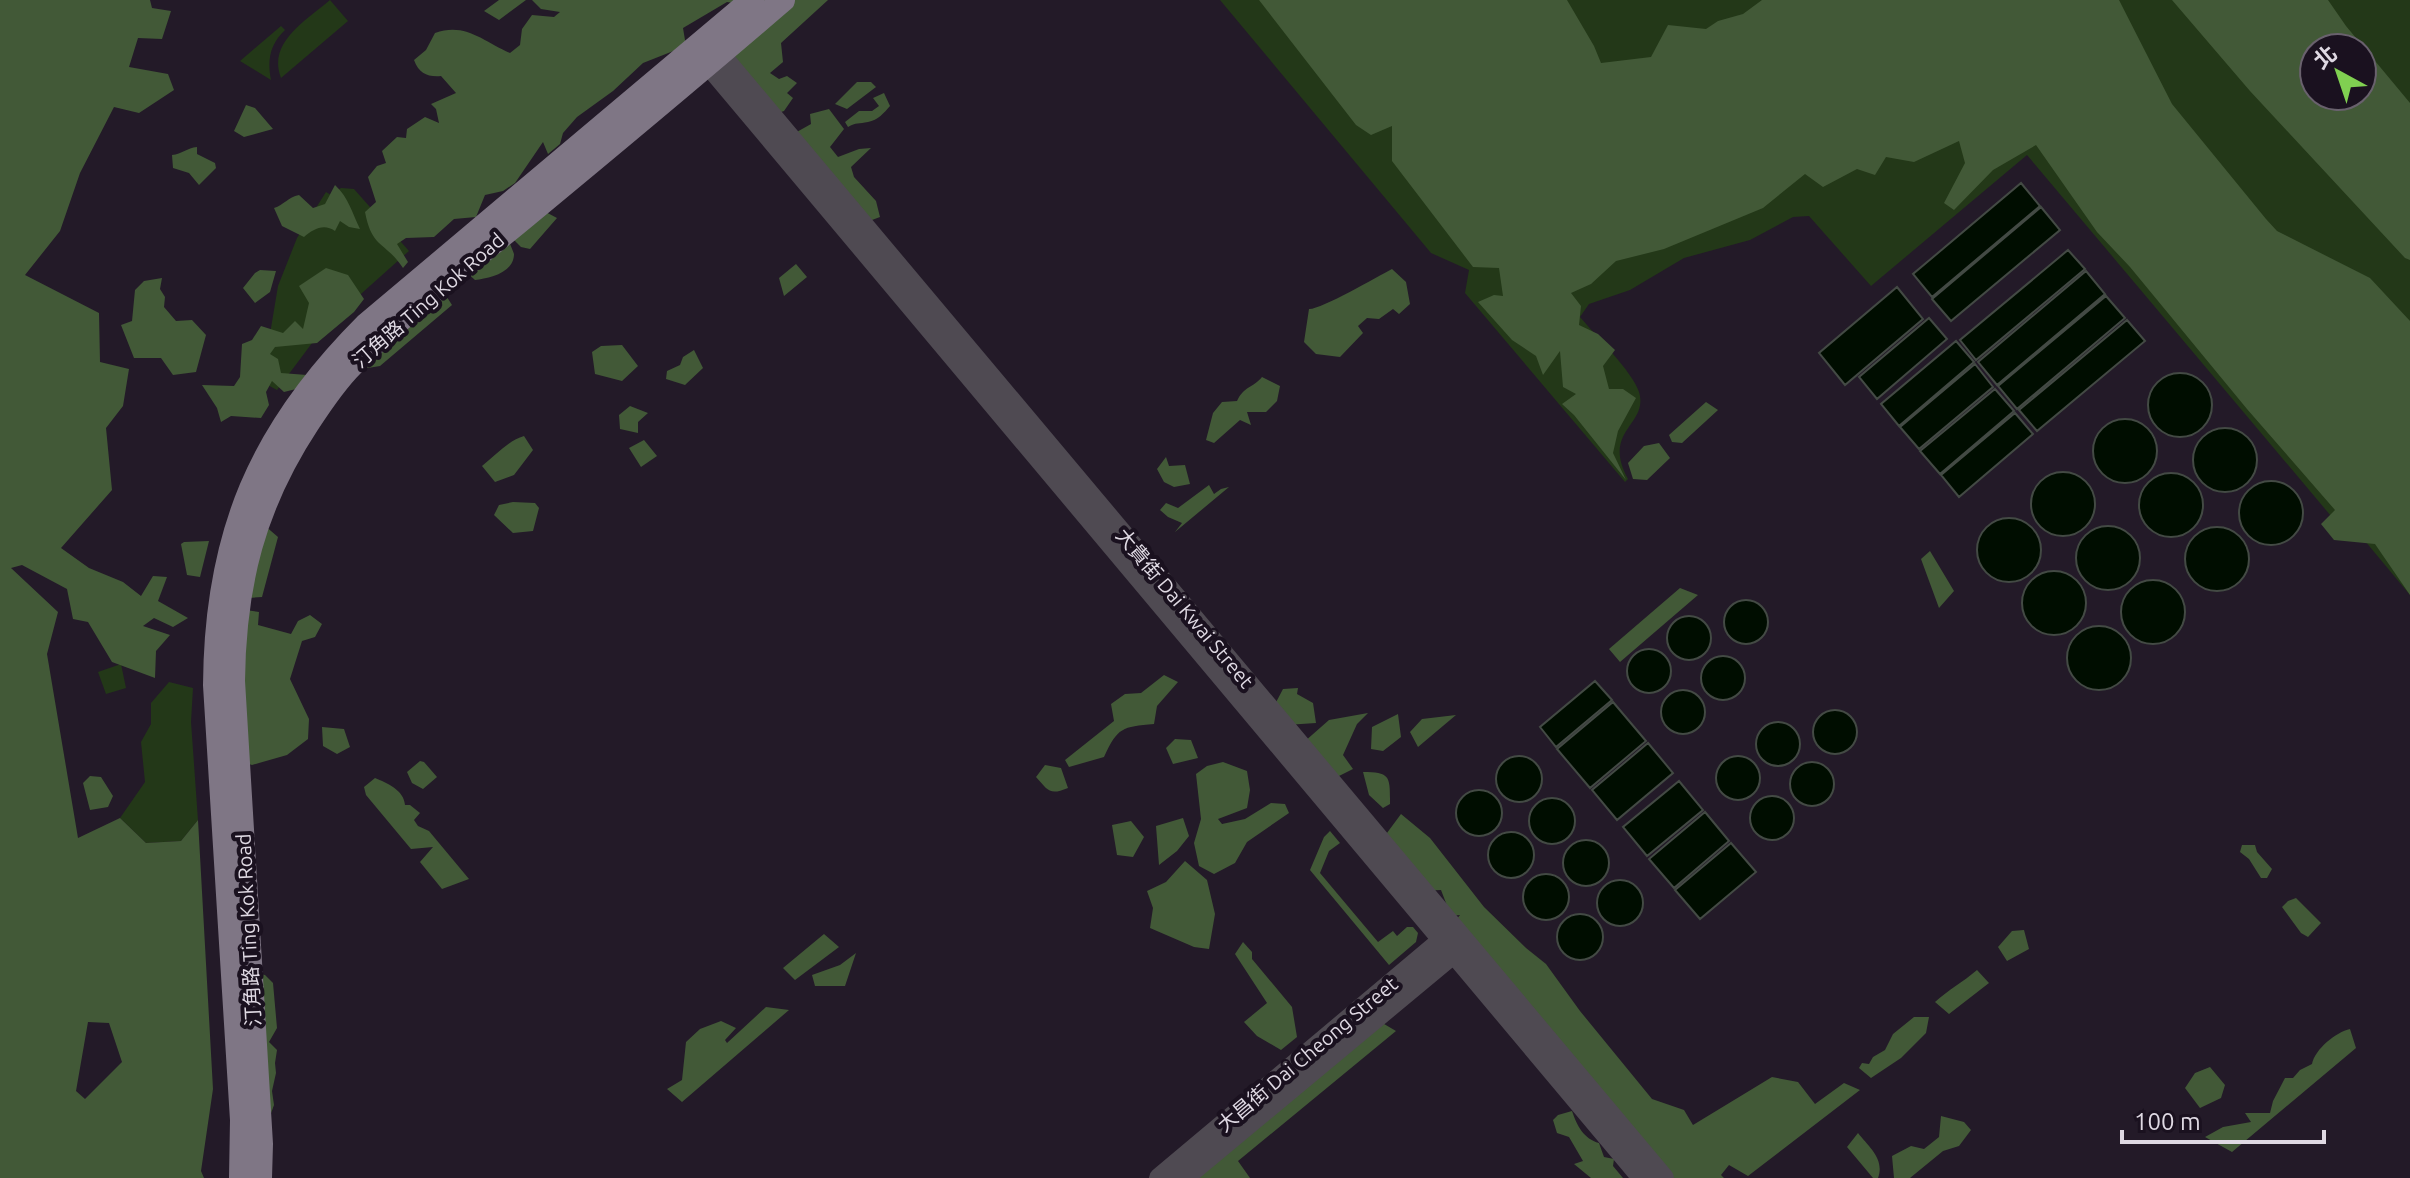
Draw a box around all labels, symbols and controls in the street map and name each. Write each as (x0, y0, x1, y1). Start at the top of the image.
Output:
north arrow (2298, 32, 2378, 112)
text: 北 (2308, 40, 2341, 73)
street label: 汀角路 Ting Kok Road (348, 228, 508, 372)
street label: 大貴街 Dai Kwai Street (1112, 524, 1258, 692)
street label: 汀角路 Ting Kok Road (231, 833, 265, 1027)
street label: 大昌街 Dai Cheong Street (1212, 972, 1402, 1136)
scale bar (2122, 1094, 2324, 1144)
text: 100 m (2134, 1108, 2201, 1135)

